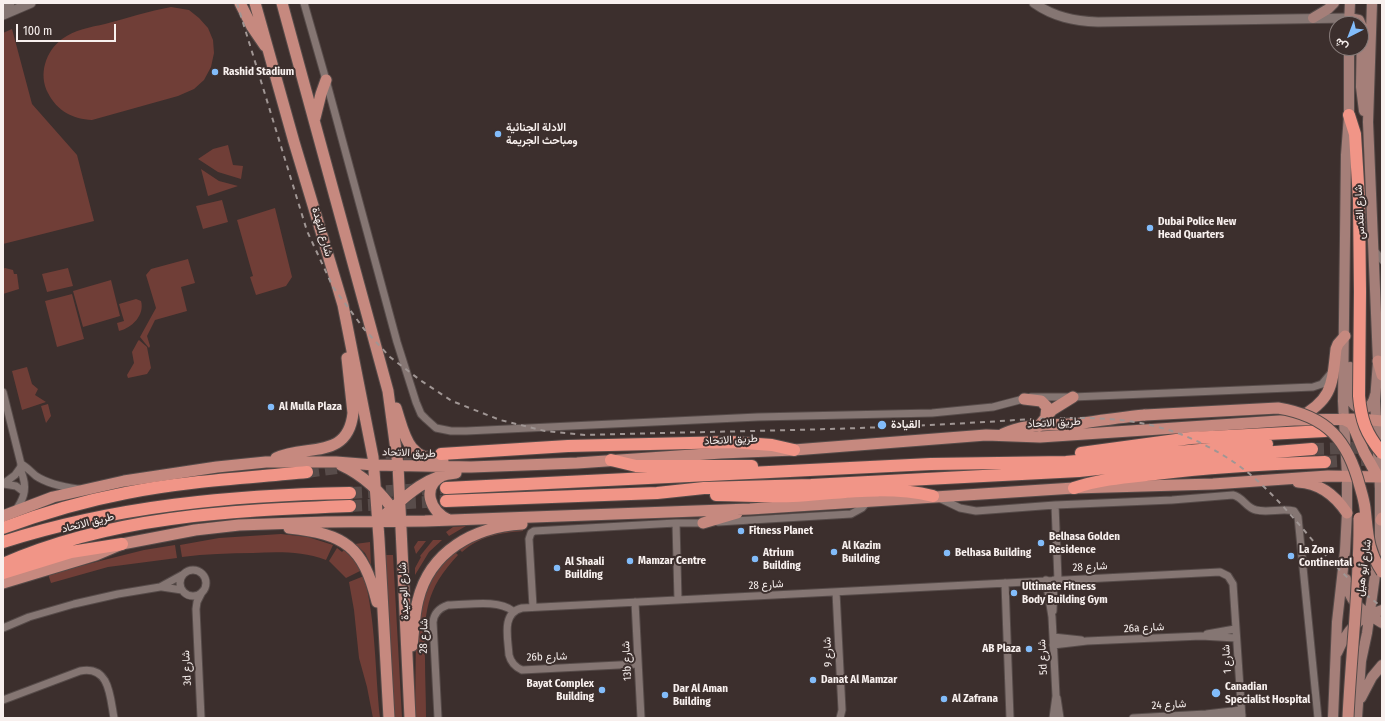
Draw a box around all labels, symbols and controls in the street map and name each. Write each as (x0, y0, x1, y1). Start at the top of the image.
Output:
scale bar (18, 16, 118, 42)
north arrow (1329, 16, 1369, 56)
text: 100 m (23, 24, 52, 38)
text: ش (1332, 35, 1351, 54)
place label: Rashid Stadium (223, 65, 294, 79)
marker: Rashid Stadium (210, 67, 220, 77)
place label: الادلة الجنائية ومباحث الجريمة (506, 121, 578, 147)
marker: الادلة الجنائية ومباحث الجريمة (493, 129, 503, 139)
street label: شارع القدس (1352, 184, 1368, 240)
street label: شارع النهدة (309, 206, 335, 258)
place label: Dubai Police New Head Quarters (1158, 215, 1236, 241)
marker: Dubai Police New Head Quarters (1145, 223, 1155, 233)
place label: Al Mulla Plaza (279, 400, 342, 414)
marker: Al Mulla Plaza (266, 402, 276, 412)
street label: طريق الاتحاد (1027, 415, 1081, 431)
place label: القيادة (891, 418, 920, 432)
marker: القيادة (876, 419, 888, 431)
street label: طريق الاتحاد (704, 432, 758, 448)
street label: طريق الاتحاد (382, 445, 436, 461)
street label: طريق الاتحاد (60, 510, 116, 536)
place label: Fitness Planet (749, 524, 813, 538)
marker: Fitness Planet (736, 526, 746, 536)
place label: Belhasa Golden Residence (1049, 530, 1120, 556)
marker: Belhasa Golden Residence (1036, 538, 1046, 548)
place label: Al Kazim Building (842, 539, 881, 565)
street label: شارع أبو هيل (1353, 539, 1375, 597)
place label: La Zona Continental (1299, 543, 1352, 569)
place label: Atrium Building (763, 546, 801, 572)
place label: Belhasa Building (955, 546, 1031, 560)
marker: Al Kazim Building (829, 547, 839, 557)
marker: Belhasa Building (942, 548, 952, 558)
marker: La Zona Continental (1286, 551, 1296, 561)
place label: Mamzar Centre (638, 554, 706, 568)
marker: Atrium Building (750, 554, 760, 564)
place label: Al Shaali Building (565, 555, 604, 581)
marker: Mamzar Centre (625, 556, 635, 566)
street label: شارع 28 (1072, 559, 1108, 575)
street label: شارع الوحيدة (396, 562, 412, 620)
marker: Al Shaali Building (552, 563, 562, 573)
street label: شارع 28 (748, 577, 784, 593)
place label: Ultimate Fitness Body Building Gym (1022, 580, 1108, 606)
marker: Ultimate Fitness Body Building Gym (1009, 588, 1019, 598)
street label: شارع 28 (417, 618, 431, 654)
street label: 26a شارع (1123, 620, 1165, 636)
street label: شارع 9 (821, 637, 835, 667)
street label: 5d شارع (1035, 639, 1051, 675)
street label: 13b شارع (619, 641, 635, 681)
place label: AB Plaza (982, 642, 1021, 656)
marker: AB Plaza (1024, 644, 1034, 654)
street label: شارع 1 (1219, 644, 1235, 674)
street label: 3d شارع (179, 650, 195, 686)
street label: 26b شارع (526, 650, 568, 664)
place label: Danat Al Mamzar (821, 673, 897, 687)
marker: Danat Al Mamzar (808, 675, 818, 685)
place label: Bayat Complex Building (527, 677, 594, 703)
place label: Canadian Specialist Hospital (1225, 680, 1310, 706)
place label: Dar Al Aman Building (673, 682, 728, 708)
marker: Bayat Complex Building (597, 685, 607, 695)
marker: Canadian Specialist Hospital (1210, 687, 1222, 699)
marker: Dar Al Aman Building (660, 690, 670, 700)
place label: Al Zafrana (952, 692, 998, 706)
marker: Al Zafrana (939, 694, 949, 704)
street label: شارع 24 (1151, 698, 1187, 712)

